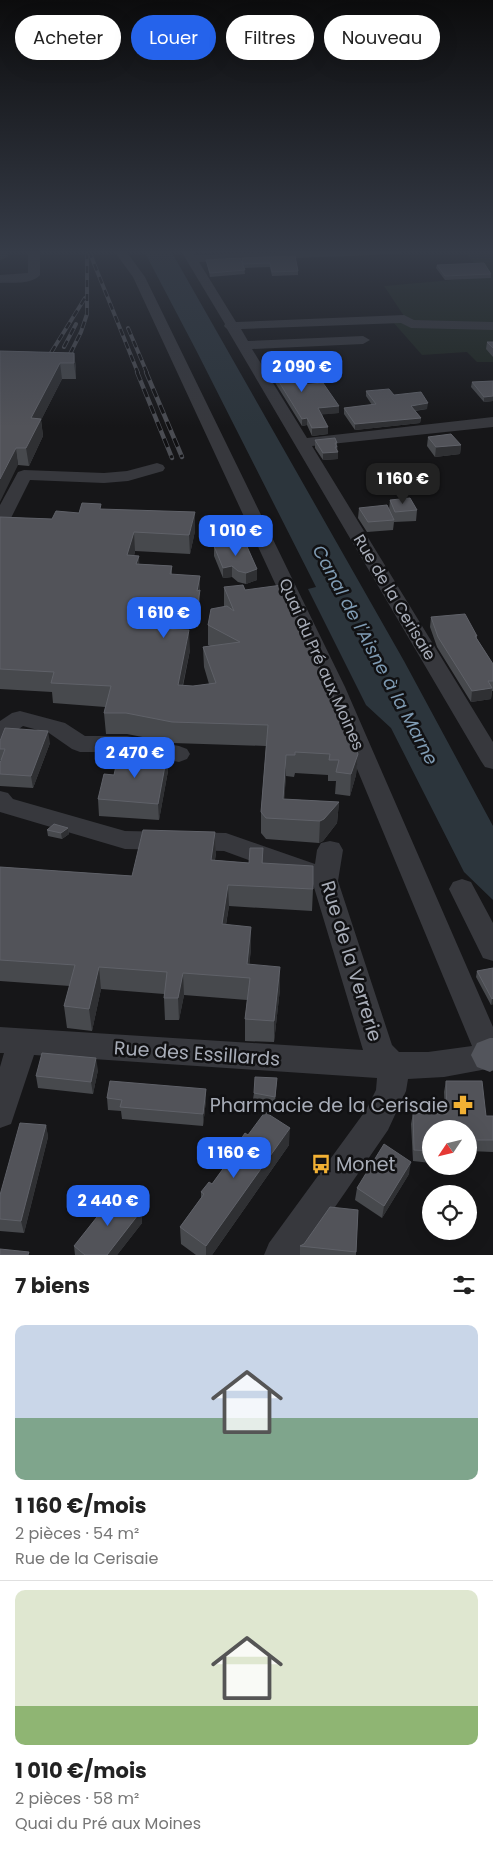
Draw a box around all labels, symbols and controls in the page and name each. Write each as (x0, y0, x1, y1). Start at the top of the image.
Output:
chip: Acheter (15, 15, 121, 60)
chip: Louer (131, 15, 216, 60)
chip: Filtres (226, 15, 314, 60)
chip: Nouveau (324, 15, 440, 60)
pin: 2 090 € (256, 350, 348, 393)
text: 2 090 € (272, 355, 332, 378)
pin: 1 160 € (357, 462, 449, 505)
text: 1 160 € (377, 467, 429, 490)
pin: 1 010 € (190, 514, 282, 557)
text: 1 010 € (210, 519, 262, 542)
street label: Rue de la Cerisaie (348, 530, 441, 665)
water label: Canal de l'Aisne à la Marne (307, 540, 444, 769)
street label: Quai du Pré aux Moines (273, 575, 370, 754)
pin: 1 610 € (118, 596, 210, 639)
text: 1 610 € (138, 601, 190, 624)
pin: 2 470 € (89, 736, 181, 779)
text: 2 470 € (106, 741, 164, 764)
street label: Rue de la Verrerie (314, 877, 389, 1045)
street label: Rue des Essillards (113, 1034, 281, 1073)
place label: Pharmacie de la Cerisaie (210, 1092, 448, 1119)
pharmacy icon: Pharmacie de la Cerisaie (452, 1094, 474, 1116)
north arrow (422, 1120, 478, 1175)
map controls (422, 1120, 477, 1240)
pin: 1 160 € (188, 1136, 280, 1179)
text: 1 160 € (208, 1141, 260, 1164)
place label: Monet (336, 1151, 395, 1178)
bus stop icon: Monet (310, 1153, 332, 1175)
pin: 2 440 € (62, 1184, 154, 1227)
button: locate (422, 1185, 477, 1240)
text: 2 440 € (78, 1189, 138, 1212)
text: 7 biens (15, 1271, 90, 1300)
icon: filters (450, 1271, 478, 1299)
icon: home (202, 1357, 292, 1447)
text: 1 160 €/mois (15, 1491, 147, 1520)
text: 2 pièces · 54 m² (15, 1522, 139, 1545)
text: Rue de la Cerisaie (15, 1547, 158, 1570)
icon: home (202, 1623, 292, 1713)
text: 1 010 €/mois (15, 1756, 147, 1785)
text: 2 pièces · 58 m² (15, 1787, 139, 1810)
text: Quai du Pré aux Moines (15, 1812, 201, 1835)

